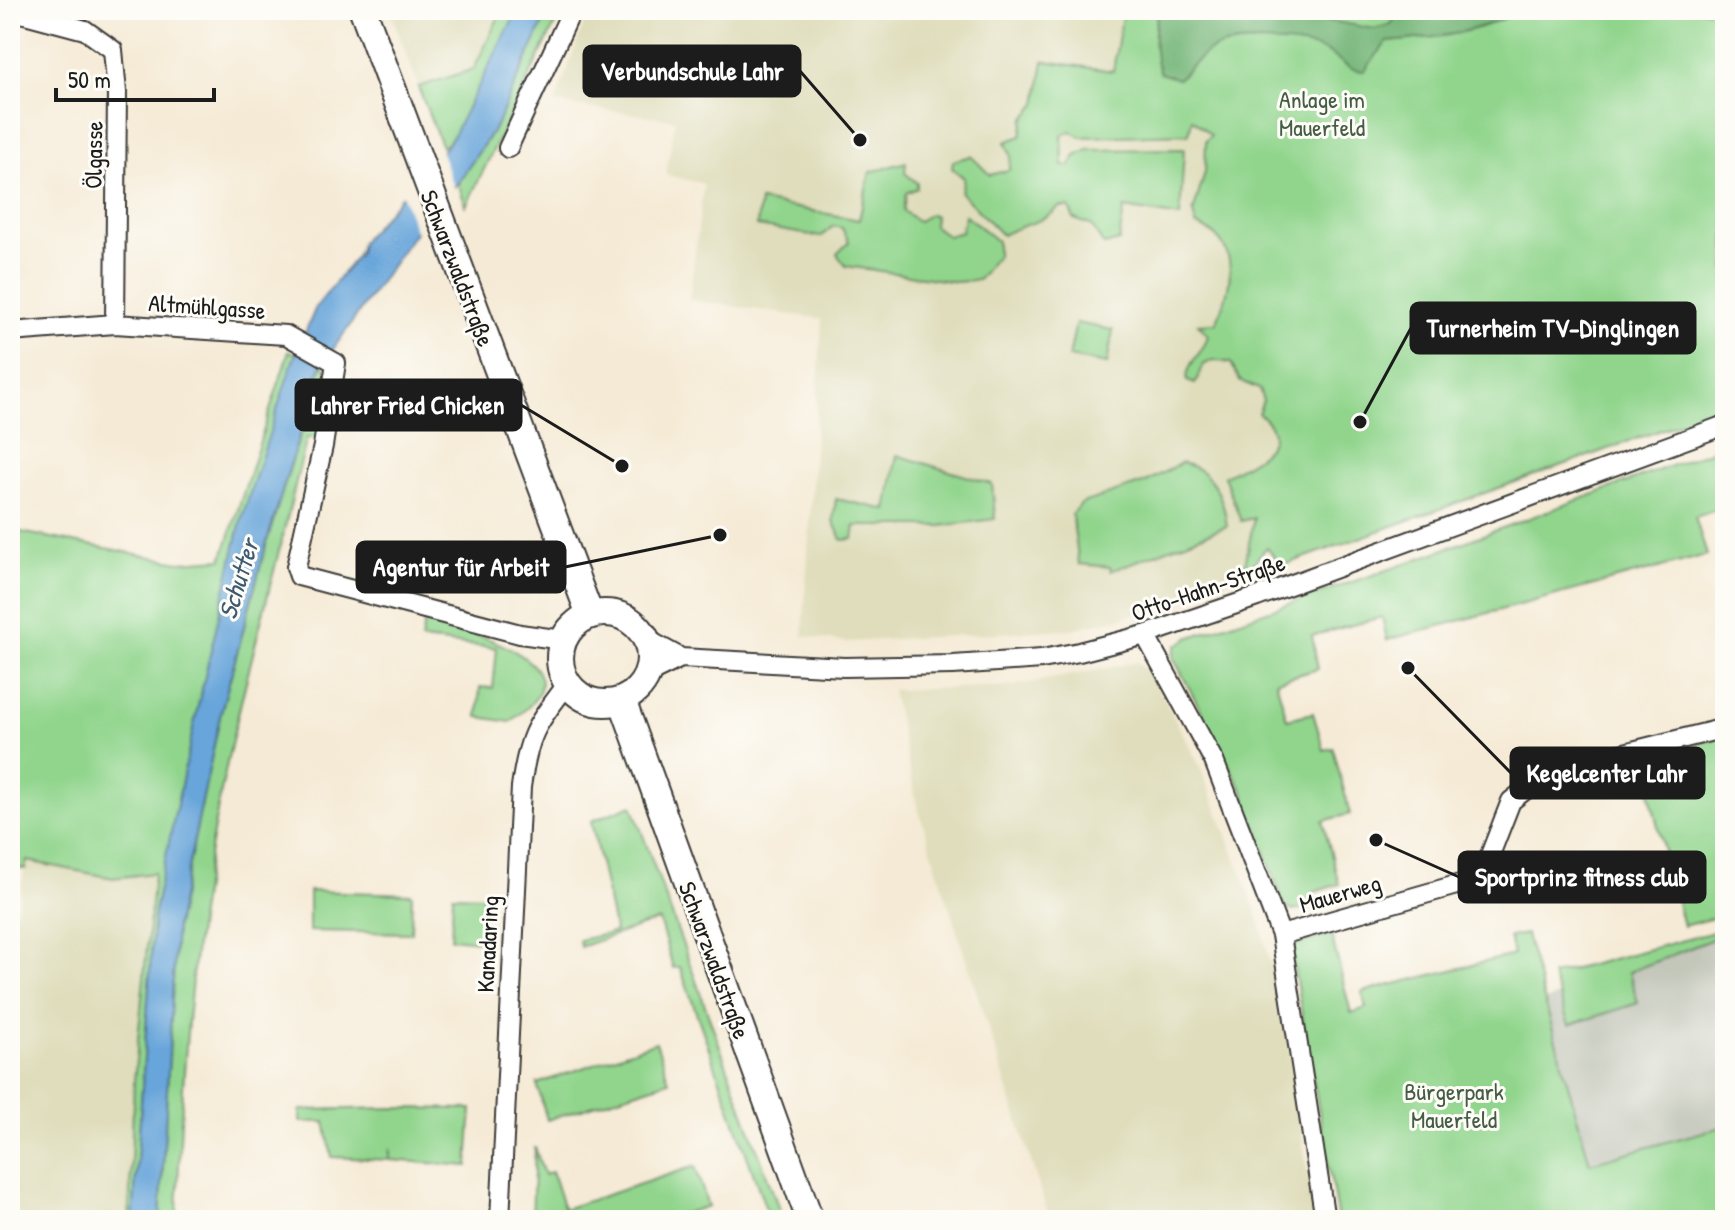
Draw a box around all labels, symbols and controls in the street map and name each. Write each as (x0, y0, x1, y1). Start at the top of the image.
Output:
callout: Verbundschule Lahr (584, 46, 800, 96)
scale bar (56, 52, 214, 102)
text: Verbundschule Lahr (600, 53, 785, 88)
text: 50 m (68, 63, 111, 95)
park label: Anlage im Mauerfeld (1279, 83, 1365, 143)
street label: Ölgasse (76, 120, 110, 189)
street label: Schwarzwaldstraße (413, 185, 503, 351)
street label: Altmühlgasse (148, 286, 267, 326)
callout: Turnerheim TV-Dinglingen (1411, 303, 1695, 353)
text: Turnerheim TV-Dinglingen (1426, 310, 1679, 346)
callout: Lahrer Fried Chicken (296, 380, 521, 430)
text: Lahrer Fried Chicken (311, 387, 505, 422)
water label: Schutter (209, 532, 268, 623)
callout: Agentur für Arbeit (357, 542, 565, 592)
street label: Otto-Hahn-Straße (1127, 546, 1290, 628)
text: Agentur für Arbeit (373, 549, 550, 585)
callout: Kegelcenter Lahr (1511, 748, 1704, 798)
text: Kegelcenter Lahr (1526, 755, 1689, 791)
callout: Sportprinz fitness club (1459, 852, 1705, 902)
text: Sportprinz fitness club (1475, 859, 1689, 895)
street label: Mauerweg (1295, 866, 1385, 920)
street label: Schwarzwaldstraße (672, 877, 758, 1043)
street label: Kanadaring (468, 895, 506, 993)
park label: Bürgerpark Mauerfeld (1404, 1075, 1504, 1135)

